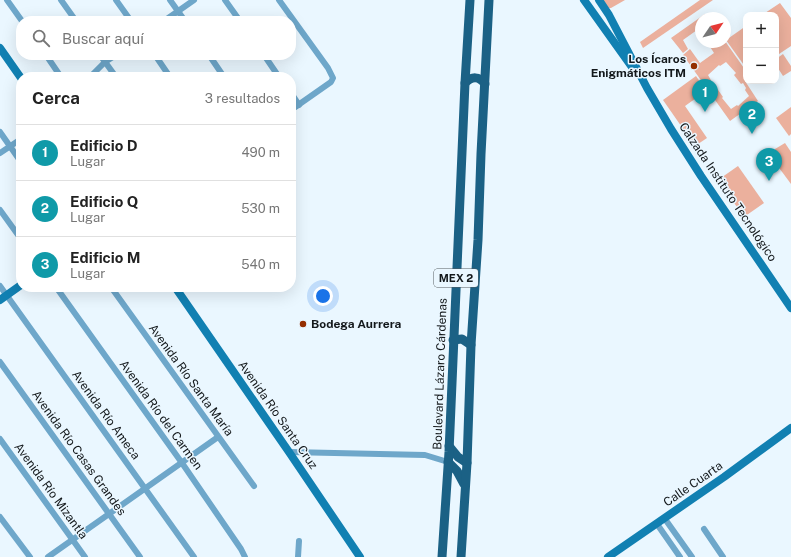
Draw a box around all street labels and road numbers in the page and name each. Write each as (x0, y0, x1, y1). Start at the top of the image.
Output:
street label: Calzada Instituto Tecnológico (676, 120, 780, 264)
road number: MEX 2 (434, 269, 478, 287)
street label: Boulevard Lázaro Cárdenas (430, 298, 450, 450)
street label: Avenida Río Santa María (146, 321, 236, 439)
street label: Avenida Río del Carmen (117, 358, 205, 472)
street label: Avenida Río Santa Cruz (235, 358, 321, 472)
street label: Avenida Río Ameca (69, 368, 143, 462)
street label: Avenida Río Casas Grandes (29, 388, 129, 518)
street label: Avenida Río Mizantla (11, 440, 91, 542)
street label: Calle Cuarta (661, 459, 725, 509)

